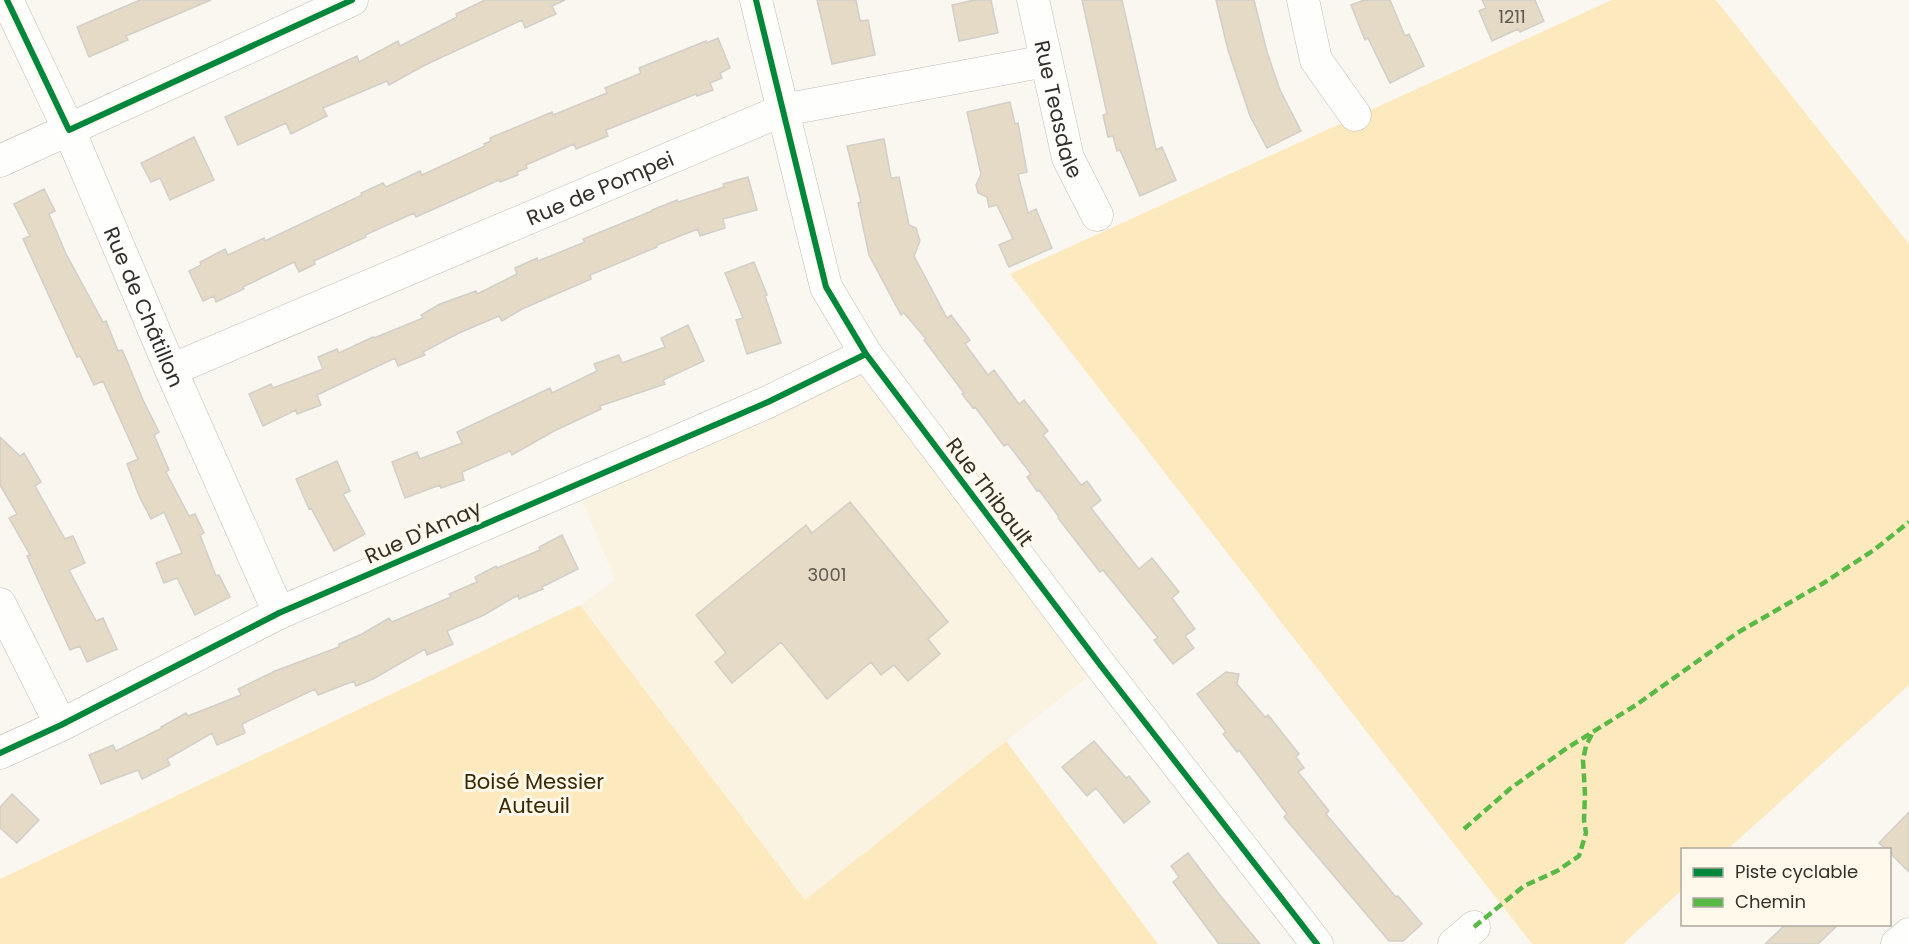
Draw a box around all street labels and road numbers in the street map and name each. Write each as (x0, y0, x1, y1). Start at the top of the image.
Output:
street label: Rue Teasdale (1028, 37, 1090, 183)
street label: Rue de Pompei (522, 144, 678, 232)
street label: Rue de Châtillon (97, 222, 191, 391)
street label: Rue Thibault (939, 432, 1041, 552)
street label: Rue D'Amay (360, 493, 486, 571)

